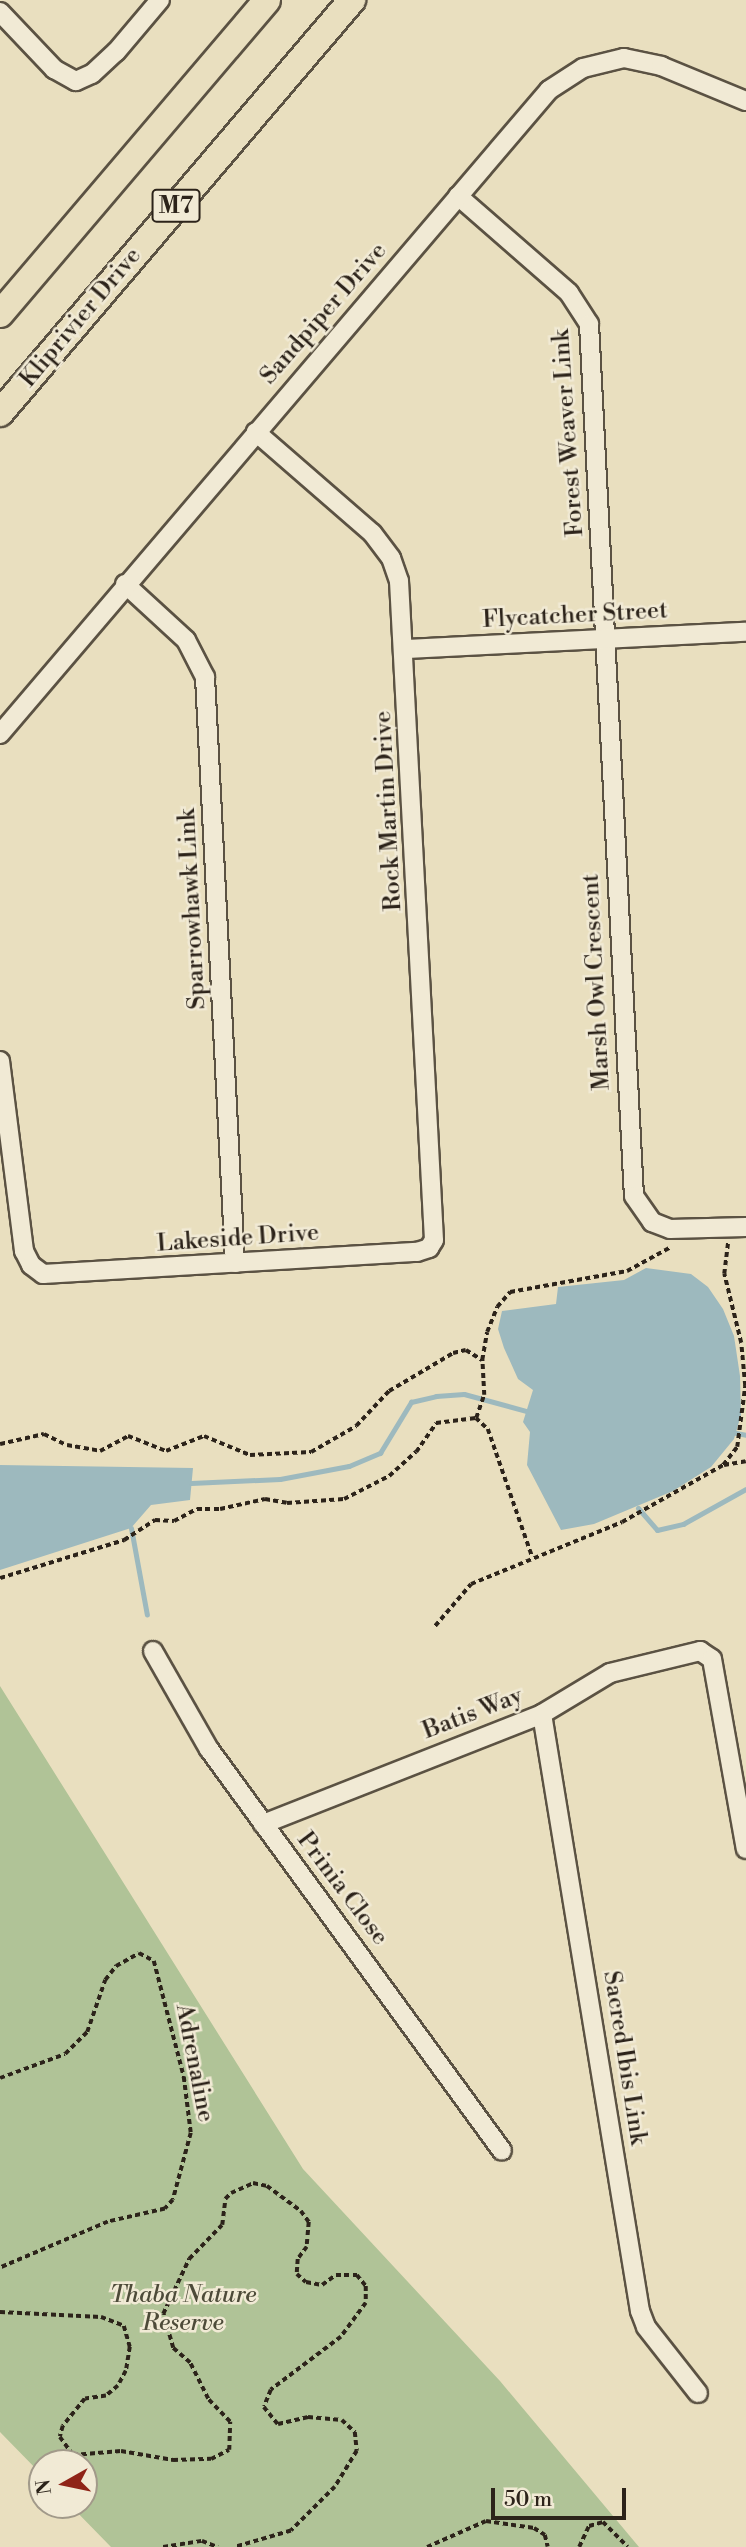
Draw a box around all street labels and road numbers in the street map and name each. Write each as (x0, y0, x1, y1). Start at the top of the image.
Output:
road number: M7 (152, 186, 200, 226)
street label: Sandpiper Drive (255, 237, 393, 391)
street label: Kliprivier Drive (14, 242, 148, 394)
street label: Forest Weaver Link (547, 328, 591, 538)
street label: Flycatcher Street (482, 597, 668, 635)
street label: Rock Martin Drive (369, 710, 409, 912)
street label: Sparrowhawk Link (173, 808, 213, 1010)
street label: Marsh Owl Crescent (577, 873, 617, 1091)
street label: Lakeside Drive (156, 1219, 320, 1259)
street label: Batis Way (419, 1682, 527, 1746)
street label: Prinia Close (290, 1827, 394, 1951)
street label: Sacred Ibis Link (596, 1969, 652, 2147)
street label: Adrenaline (168, 2001, 220, 2125)

